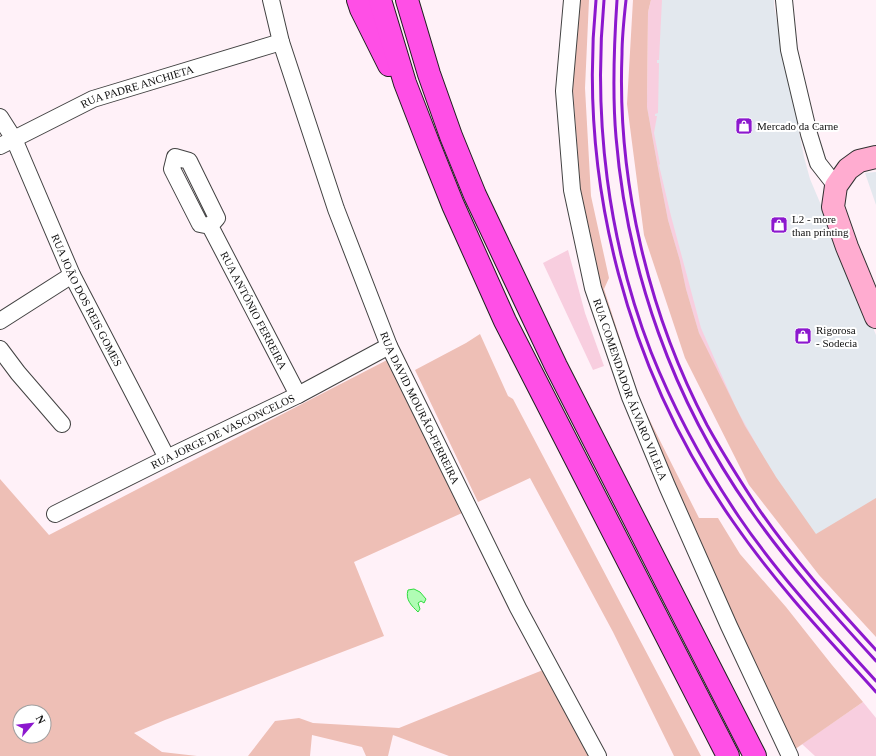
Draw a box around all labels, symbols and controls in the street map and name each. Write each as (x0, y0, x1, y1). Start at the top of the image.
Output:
street label: RUA PADRE ANCHIETA (78, 63, 195, 110)
shop icon: Mercado da Carne (734, 116, 754, 136)
place label: Mercado da Carne (757, 120, 838, 132)
place label: L2 - more than printing (792, 213, 849, 238)
shop icon: L2 - more than printing (769, 215, 789, 235)
street label: RUA JOÃO DOS REIS GOMES (49, 232, 124, 368)
street label: RUA ANTÓNIO FERREIRA (218, 249, 289, 371)
street label: RUA COMENDADOR ÁLVARO VILELA (591, 297, 670, 482)
place label: Rigorosa - Sodecia (816, 324, 857, 349)
shop icon: Rigorosa - Sodecia (793, 326, 813, 346)
street label: RUA DAVID MOURÃO-FERREIRA (378, 330, 462, 486)
street label: RUA JORGE DE VASCONCELOS (149, 391, 297, 471)
north arrow (12, 704, 52, 744)
text: N (34, 713, 48, 726)

